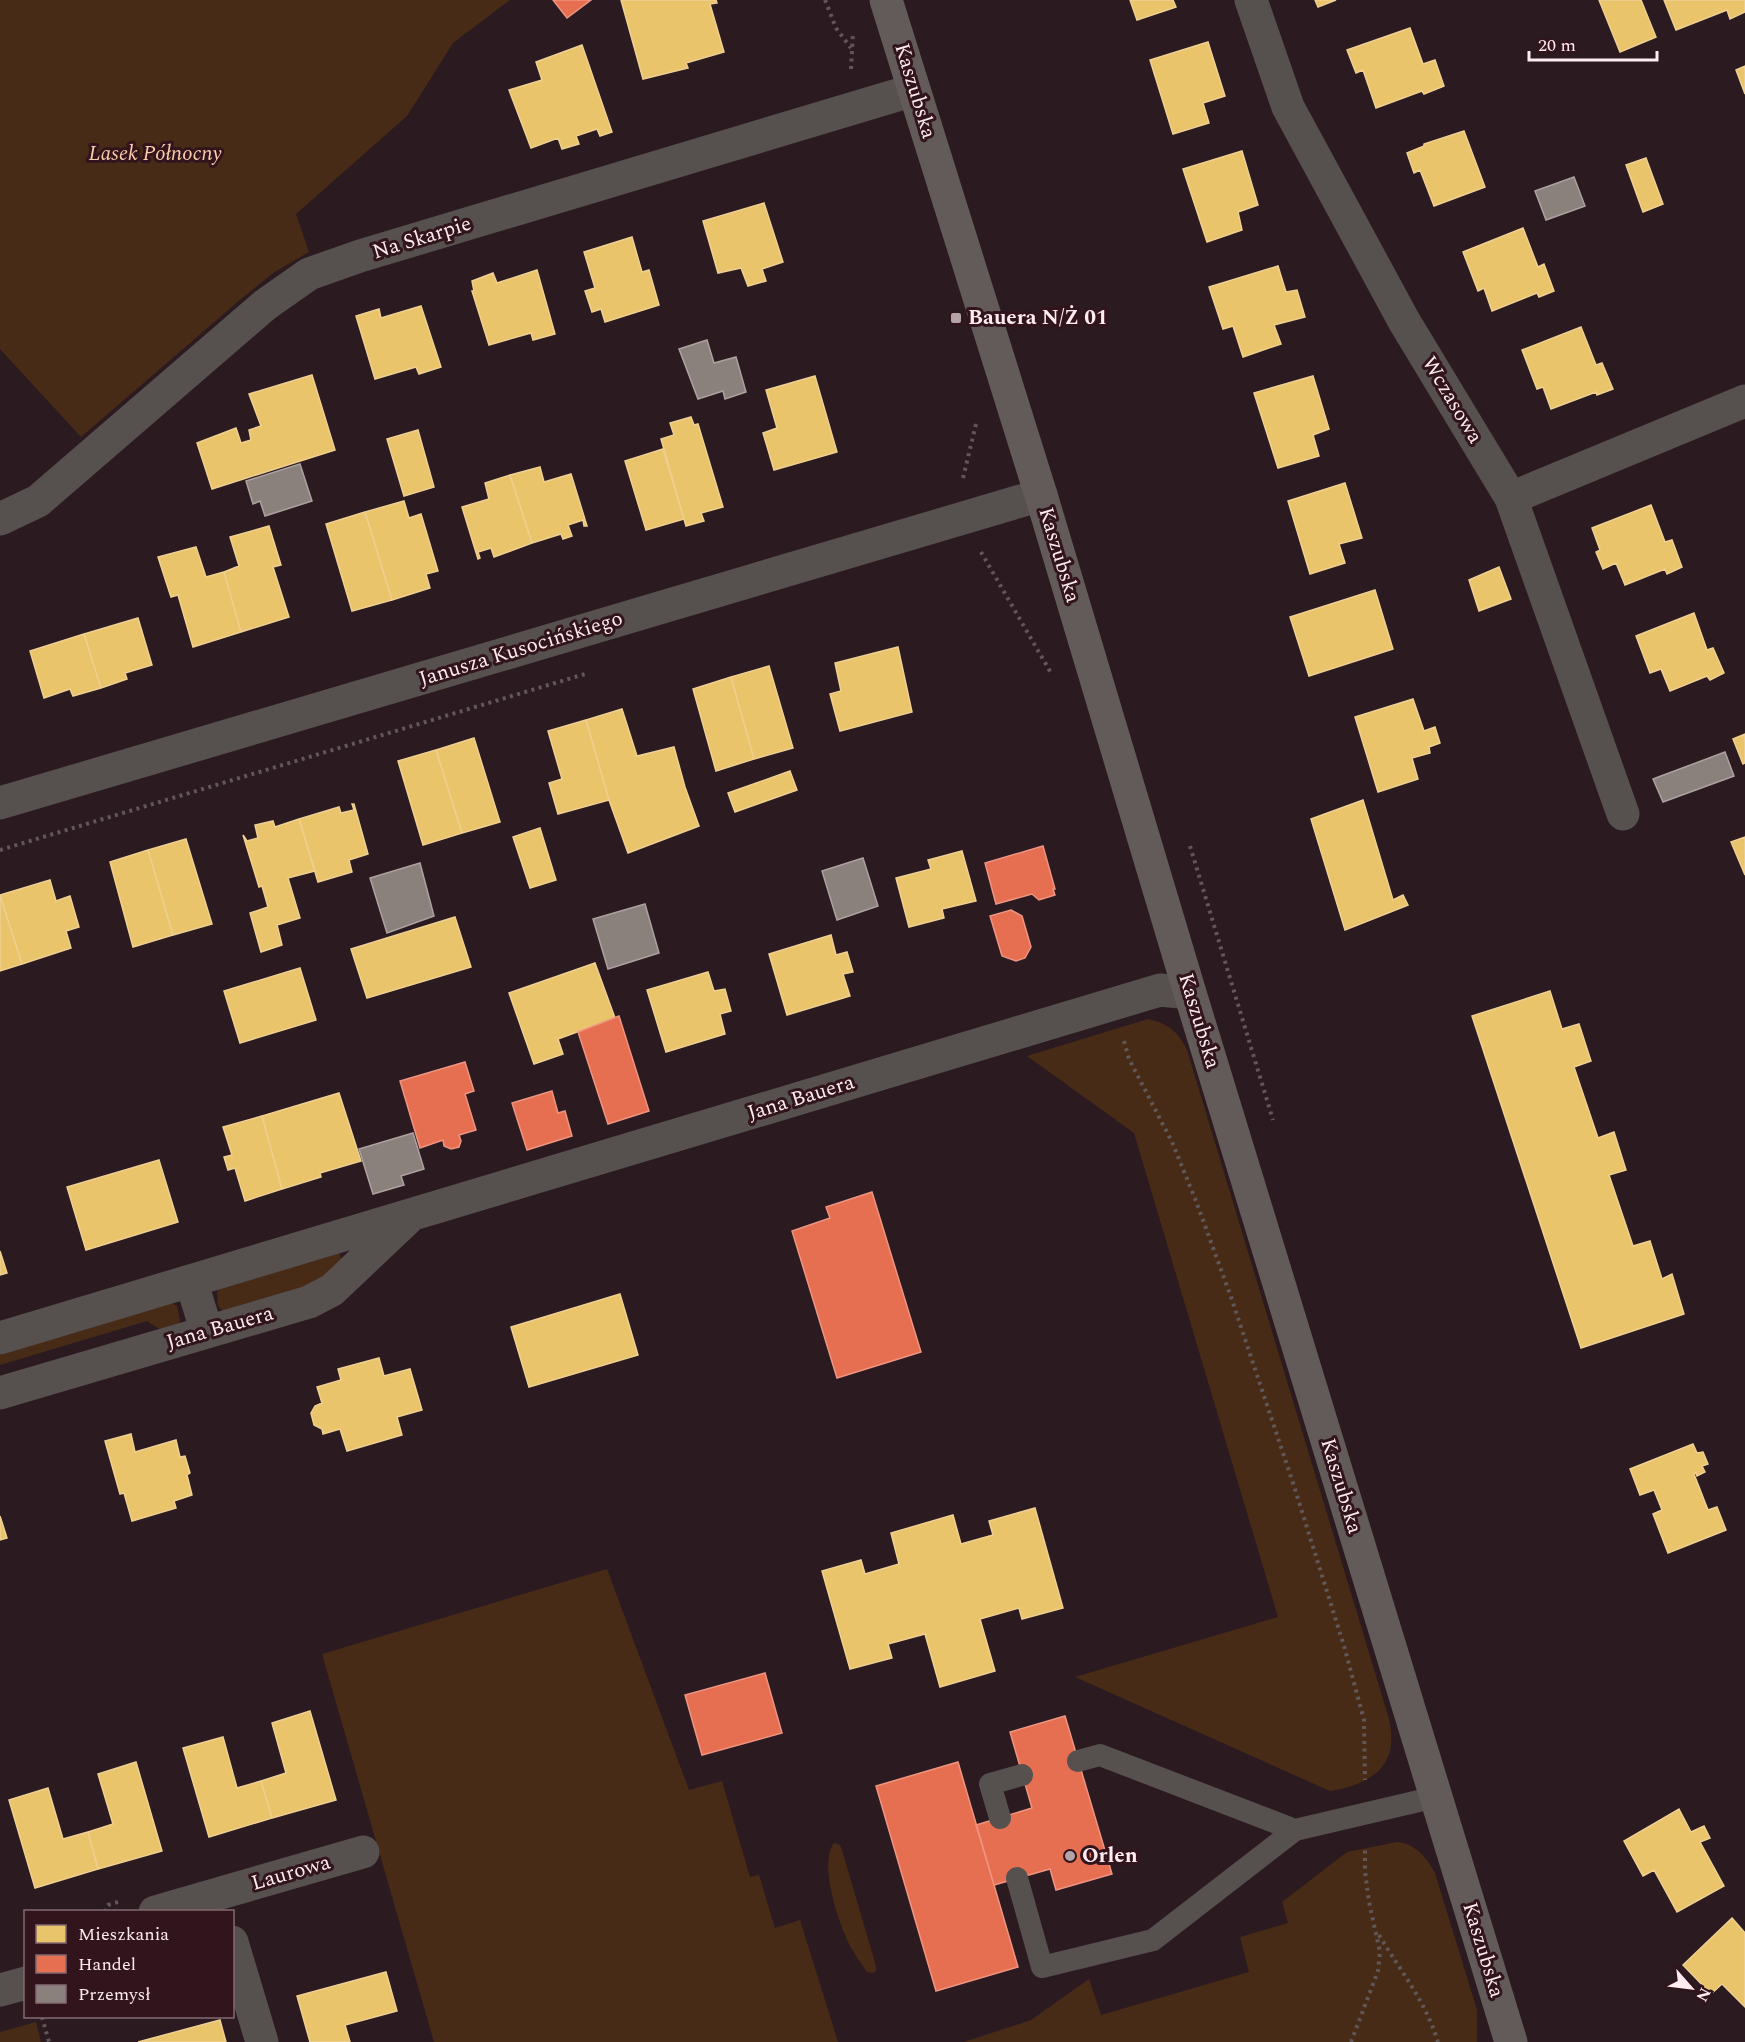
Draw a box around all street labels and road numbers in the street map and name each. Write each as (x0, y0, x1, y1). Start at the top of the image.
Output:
street label: Kaszubska (885, 39, 945, 143)
street label: Na Skarpie (369, 208, 475, 268)
street label: Wczasowa (1413, 350, 1491, 450)
street label: Kaszubska (1029, 503, 1089, 607)
street label: Janusza Kusocińskiego (415, 603, 627, 695)
street label: Kaszubska (1169, 969, 1229, 1073)
street label: Jana Bauera (744, 1066, 859, 1129)
street label: Jana Bauera (163, 1297, 278, 1359)
street label: Kaszubska (1311, 1434, 1371, 1538)
street label: Laurowa (248, 1846, 335, 1900)
street label: Kaszubska (1453, 1898, 1513, 2002)

